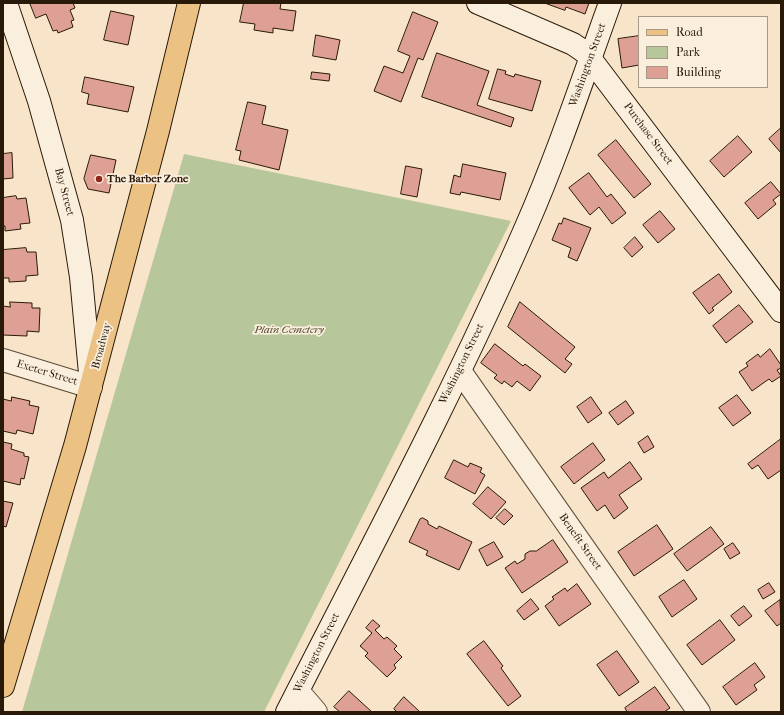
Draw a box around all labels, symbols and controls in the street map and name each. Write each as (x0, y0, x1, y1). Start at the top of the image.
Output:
legend (638, 16, 768, 88)
street label: Washington Street (567, 21, 609, 109)
text: Road (676, 25, 703, 39)
text: Park (676, 45, 700, 59)
text: Building (676, 65, 721, 79)
street label: Purchase Street (620, 100, 676, 168)
street label: Bay Street (51, 166, 77, 218)
place label: The Barber Zone (107, 172, 188, 186)
marker: The Barber Zone (94, 174, 104, 184)
street label: Washington Street (437, 321, 487, 407)
street label: Broadway (90, 322, 114, 370)
park label: Plain Cemetery (254, 323, 324, 337)
street label: Exeter Street (15, 357, 79, 389)
street label: Benefit Street (556, 511, 604, 573)
street label: Washington Street (291, 611, 343, 695)

